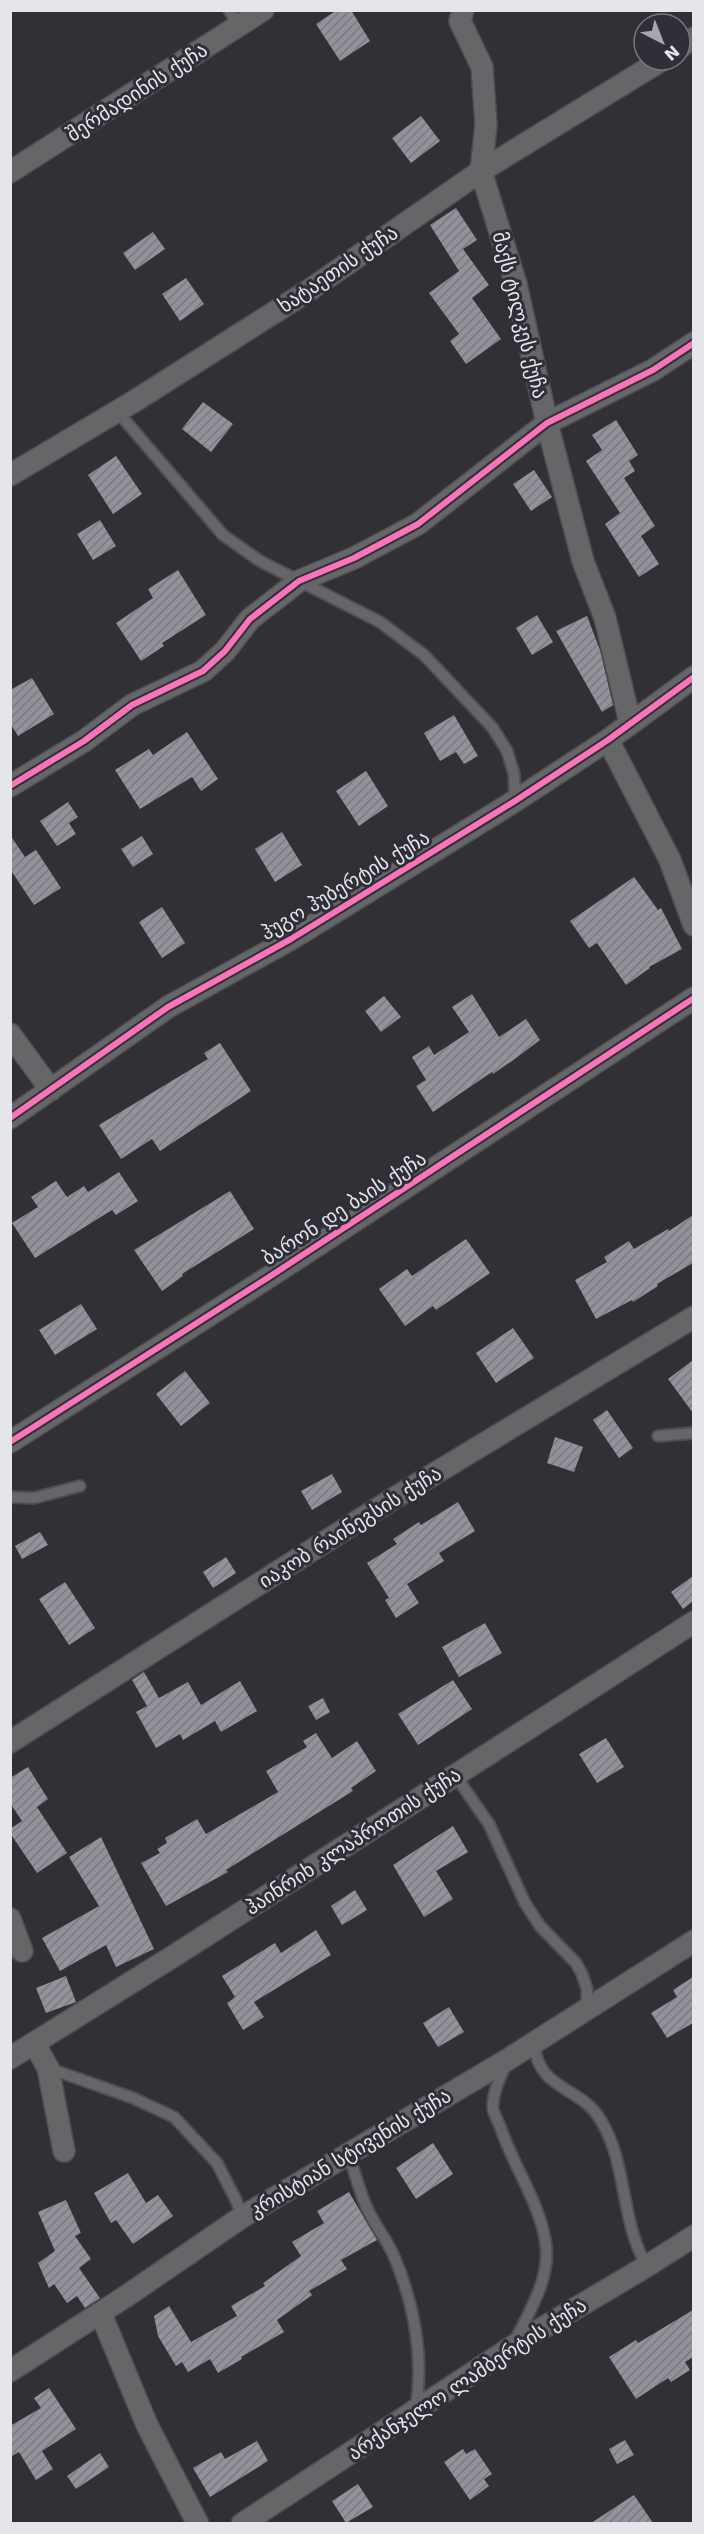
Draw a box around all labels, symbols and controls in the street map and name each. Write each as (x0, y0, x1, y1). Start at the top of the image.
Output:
north arrow (632, 12, 692, 72)
street label: შერმადინის ქუჩა (62, 38, 212, 146)
text: N (660, 41, 683, 64)
street label: ხატაეთის ქუჩა (274, 220, 402, 318)
street label: მაქს ტილკეს ქუჩა (488, 229, 552, 401)
street label: ჰუგო ჰუბერტის ქუჩა (256, 825, 434, 945)
street label: ბარონ დე ბაის ქუჩა (257, 1146, 431, 1270)
street label: იაკობ რაინეგსის ქუჩა (254, 1461, 446, 1593)
street label: ჰაინრიხ კლაპროთის ქუჩა (241, 1762, 465, 1920)
street label: კრისტიან სტივენის ქუჩა (245, 2083, 455, 2223)
street label: არქანჯელო ლამბერტის ქუჩა (343, 2293, 591, 2465)

